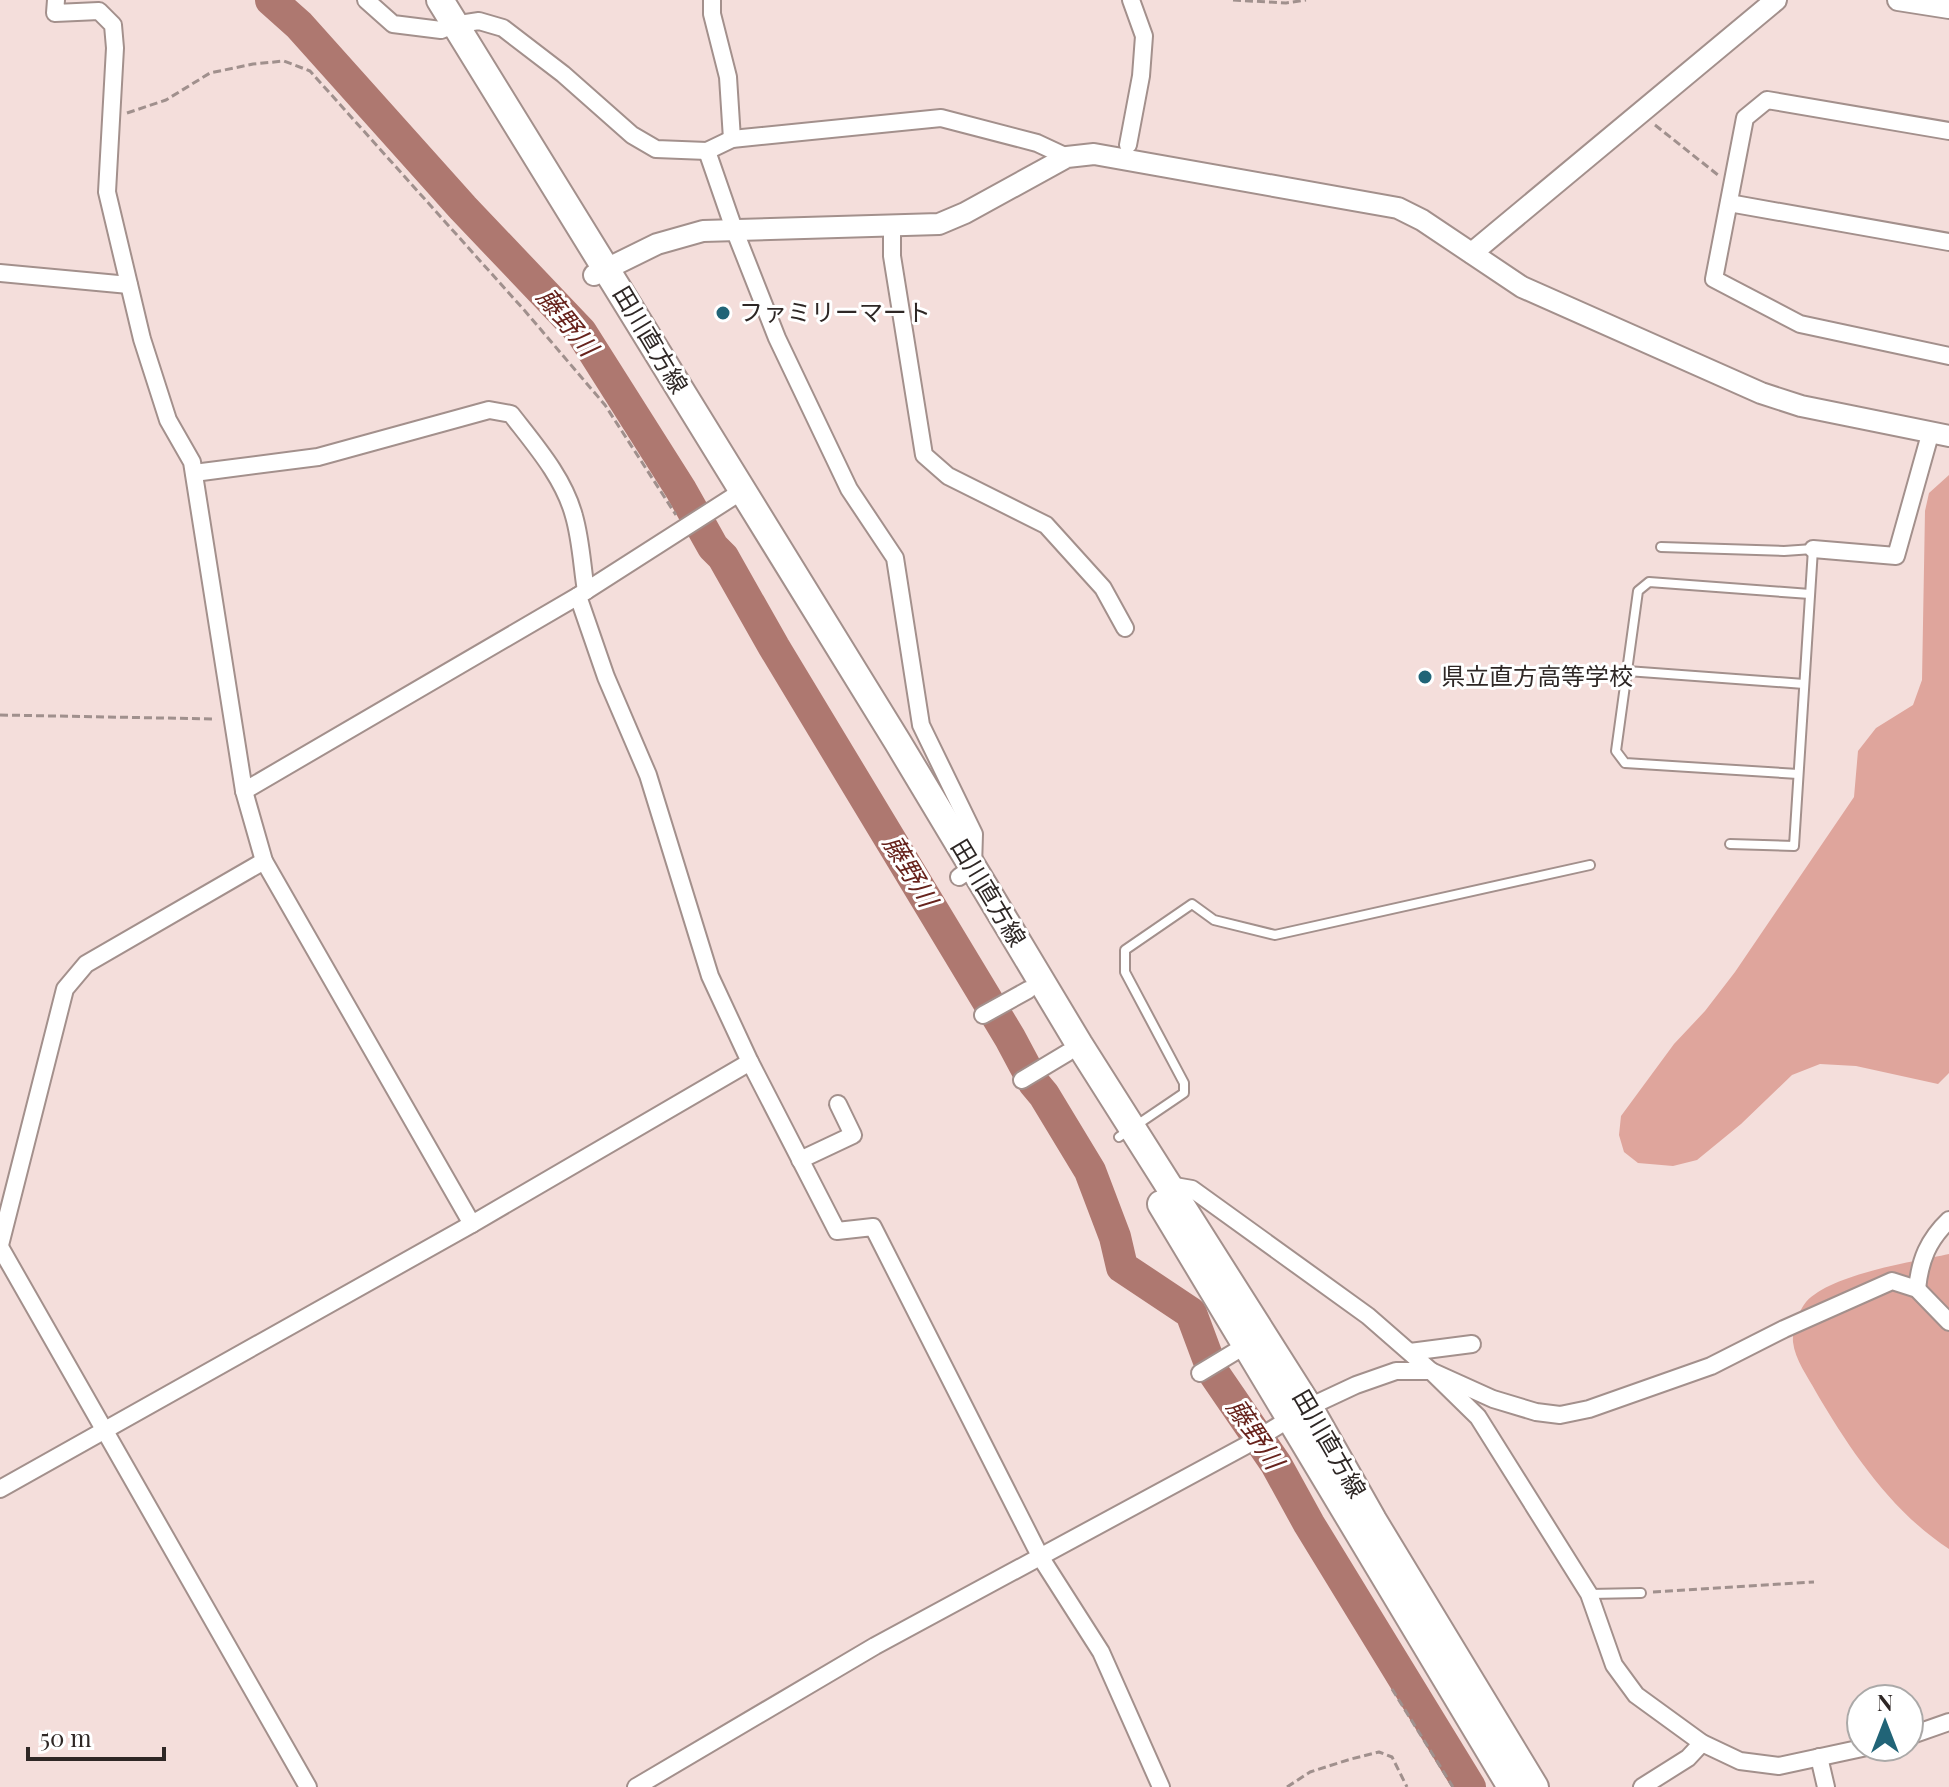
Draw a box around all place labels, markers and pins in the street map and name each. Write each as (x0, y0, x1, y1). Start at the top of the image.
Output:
place label: ファミリーマート (739, 295, 931, 327)
marker: ファミリーマート (714, 304, 732, 322)
place label: 県立直方高等学校 (1441, 659, 1633, 691)
marker: 県立直方高等学校 (1416, 668, 1434, 686)

